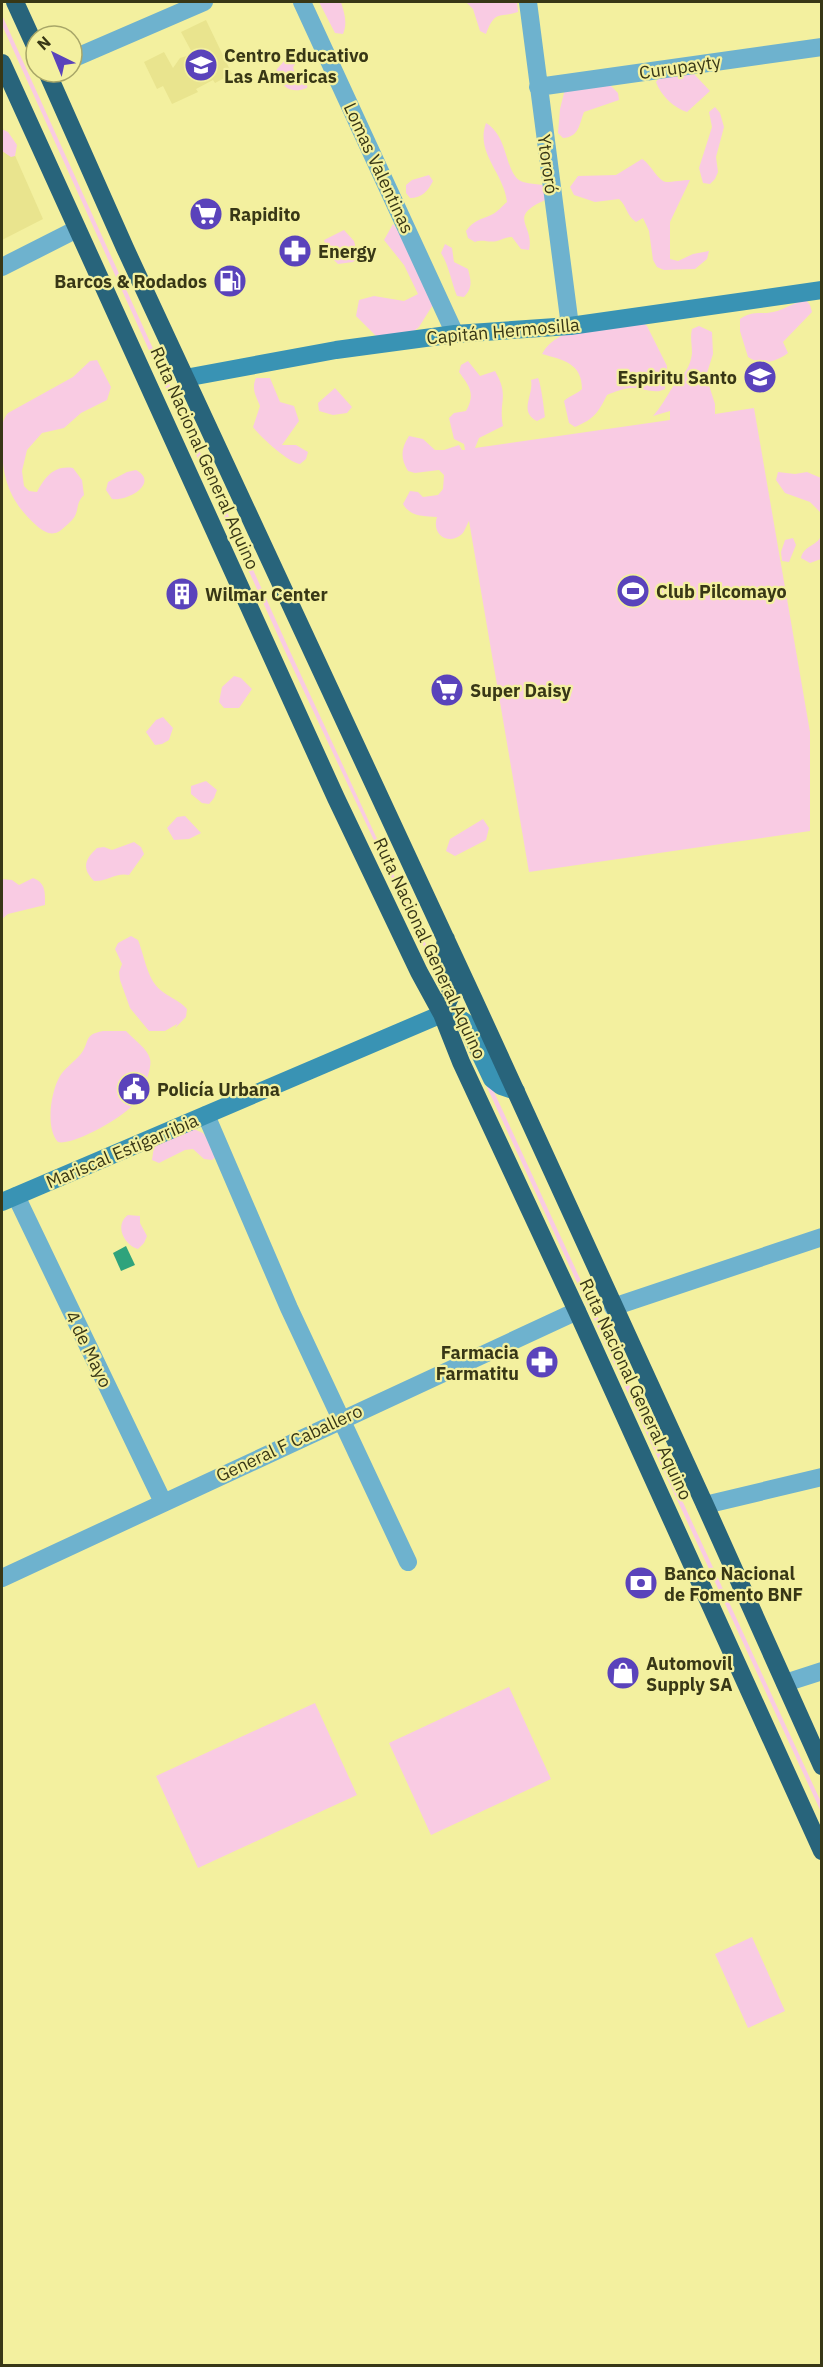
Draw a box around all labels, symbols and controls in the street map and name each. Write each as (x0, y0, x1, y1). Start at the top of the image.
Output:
north arrow (24, 24, 84, 84)
text: N (33, 32, 55, 54)
place label: Centro Educativo Las Americas (224, 44, 369, 88)
school or university icon: Centro Educativo Las Americas (183, 47, 219, 83)
street label: Curupayty (638, 50, 722, 84)
street label: Lomas Valentinas (339, 99, 419, 237)
street label: Ytororó (532, 133, 564, 195)
supermarket icon: Rapidito (188, 196, 224, 232)
place label: Rapidito (229, 203, 300, 226)
pharmacy icon: Energy (277, 233, 313, 269)
place label: Energy (318, 240, 377, 263)
fuel station icon: Barcos & Rodados (212, 263, 248, 299)
place label: Barcos & Rodados (54, 270, 207, 293)
street label: Capitán Hermosilla (425, 313, 581, 349)
street label: Ruta Nacional General Aquino (145, 343, 265, 573)
school or university icon: Espiritu Santo (742, 359, 778, 395)
place label: Espiritu Santo (617, 366, 737, 389)
sports icon: Club Pilcomayo (615, 573, 651, 609)
building icon: Wilmar Center (164, 576, 200, 612)
place label: Club Pilcomayo (656, 580, 787, 603)
place label: Wilmar Center (205, 583, 328, 606)
supermarket icon: Super Daisy (429, 672, 465, 708)
place label: Super Daisy (470, 679, 571, 702)
street label: Ruta Nacional General Aquino (369, 834, 491, 1062)
public building icon: Policía Urbana (116, 1071, 152, 1107)
place label: Policía Urbana (157, 1078, 280, 1101)
street label: Mariscal Estigarribia (42, 1108, 202, 1193)
street label: Ruta Nacional General Aquino (575, 1275, 697, 1503)
street label: 4 de Mayo (61, 1307, 117, 1391)
place label: Farmacia Farmatitu (436, 1341, 519, 1385)
pharmacy icon: Farmacia Farmatitu (524, 1344, 560, 1380)
street label: General F Caballero (212, 1399, 366, 1487)
place label: Banco Nacional de Fomento BNF (664, 1562, 803, 1606)
bank icon: Banco Nacional de Fomento BNF (623, 1565, 659, 1601)
place label: Automovil Supply SA (646, 1652, 733, 1696)
shop icon: Automovil Supply SA (605, 1655, 641, 1691)

